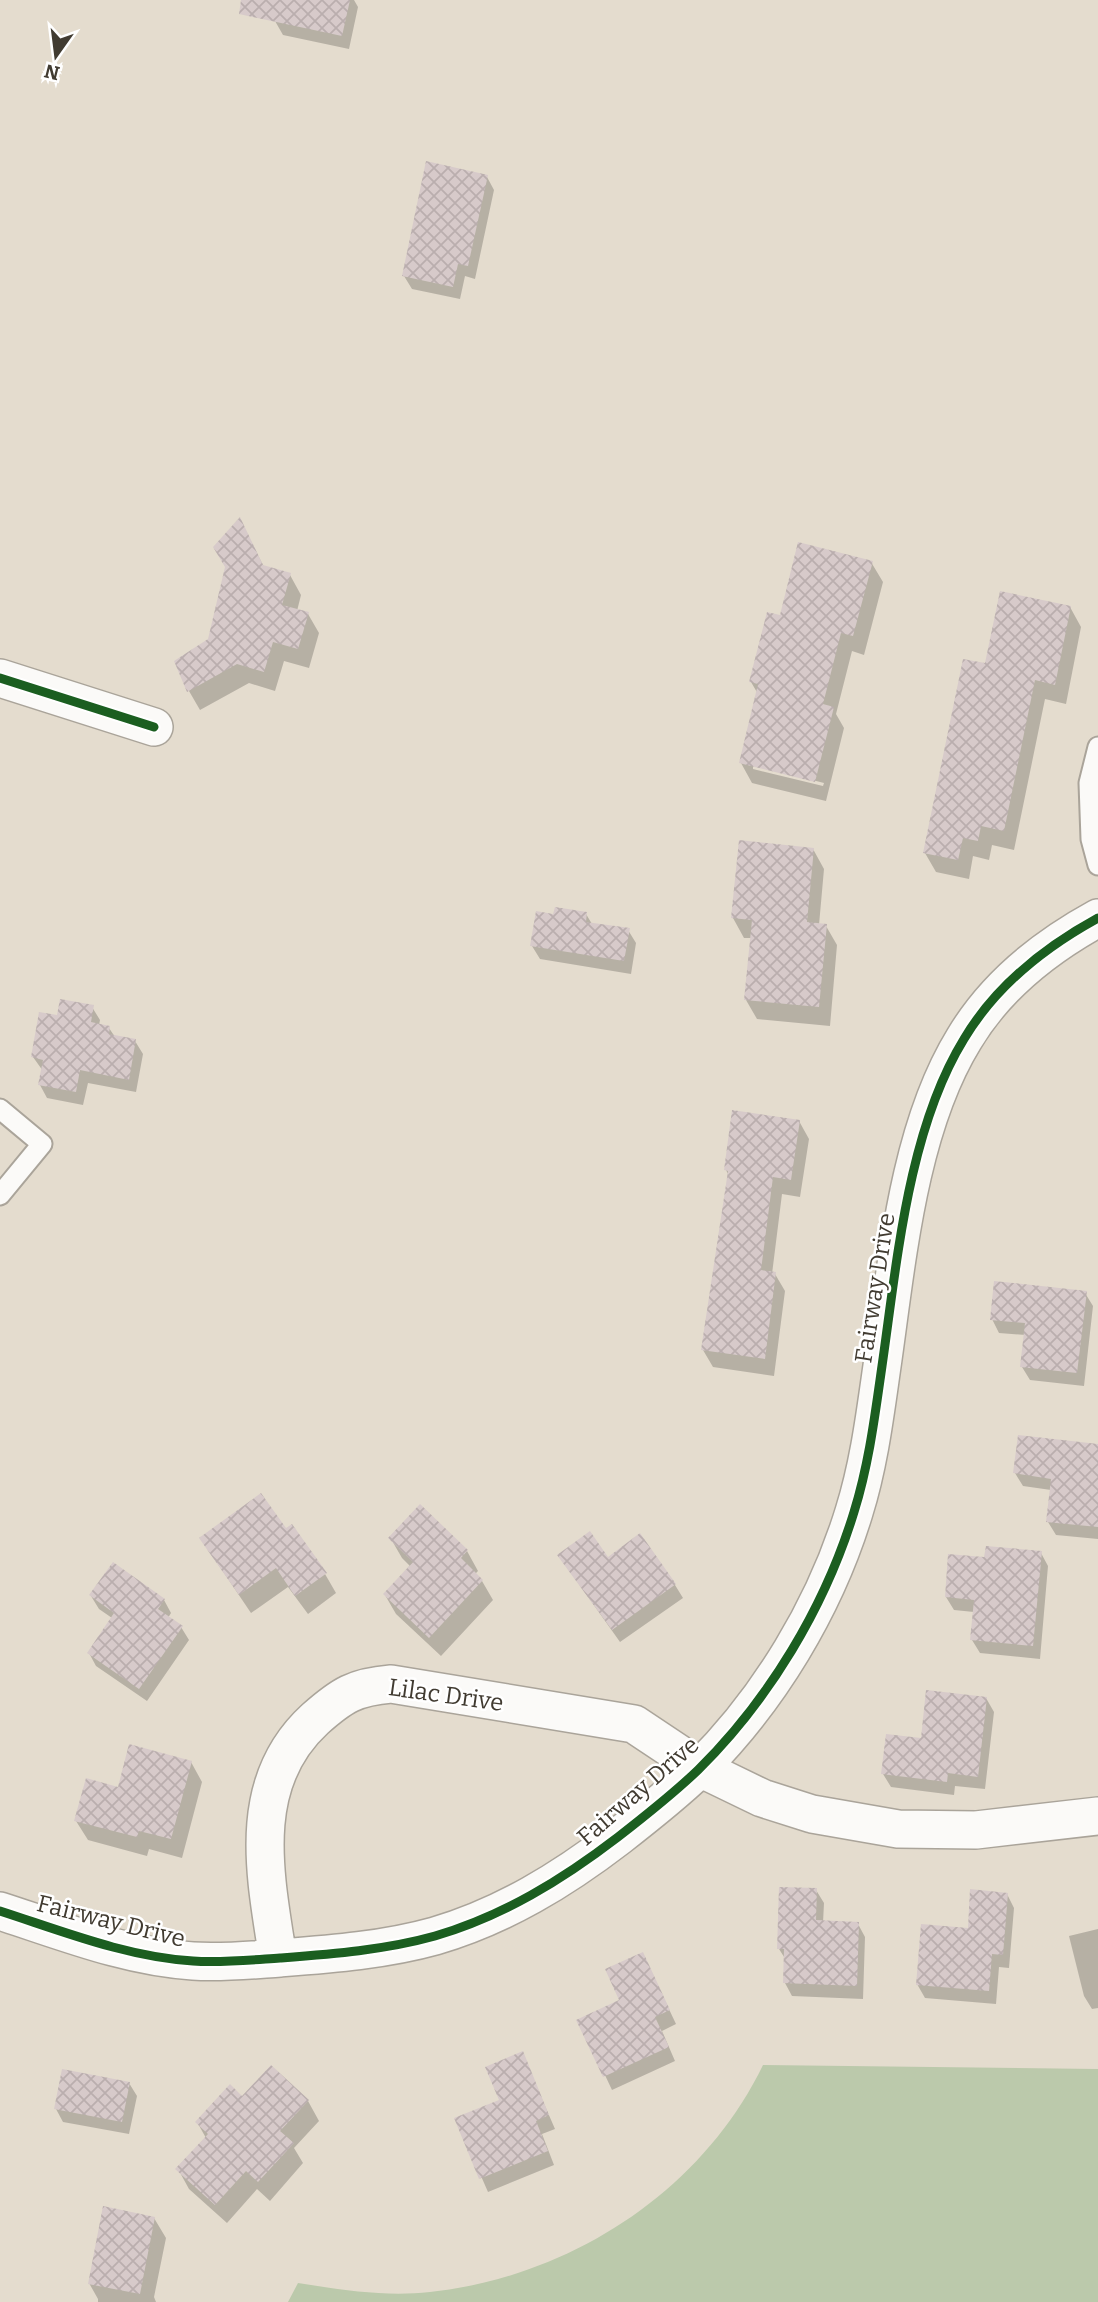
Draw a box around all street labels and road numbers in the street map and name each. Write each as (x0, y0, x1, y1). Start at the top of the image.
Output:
street label: Fairway Drive (849, 1211, 901, 1365)
street label: Lilac Drive (387, 1673, 505, 1717)
street label: Fairway Drive (572, 1731, 704, 1851)
street label: Fairway Drive (34, 1889, 188, 1953)

